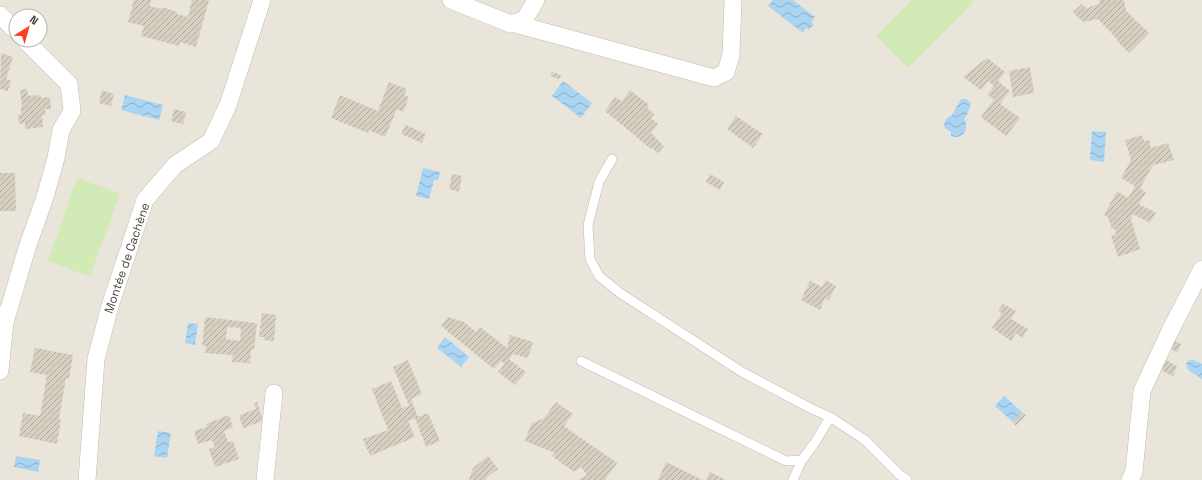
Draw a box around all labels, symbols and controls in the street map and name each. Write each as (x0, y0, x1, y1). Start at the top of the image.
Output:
north arrow (8, 8, 48, 48)
text: N (27, 12, 41, 28)
street label: Montée de Cachène (101, 201, 153, 315)

